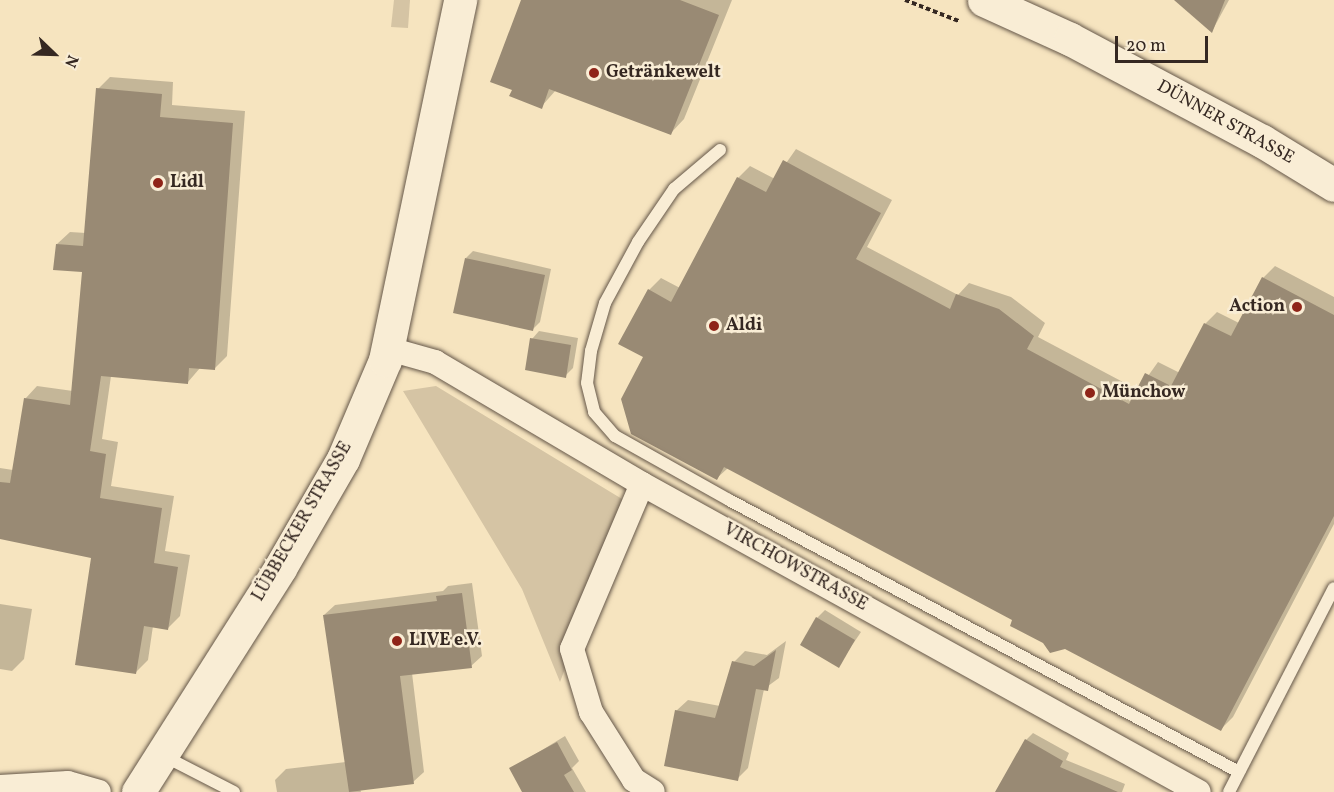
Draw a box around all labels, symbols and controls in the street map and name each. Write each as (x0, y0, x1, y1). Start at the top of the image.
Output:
north arrow (24, 24, 84, 84)
scale bar (1118, 24, 1211, 62)
text: 20 m (1126, 34, 1166, 59)
text: N (58, 51, 83, 71)
place label: Getränkewelt (606, 62, 721, 84)
marker: Getränkewelt (587, 66, 601, 80)
street label: DÜNNER STRASSE (1153, 76, 1297, 170)
place label: Lidl (170, 172, 204, 194)
marker: Lidl (151, 176, 165, 190)
place label: Action (1229, 296, 1285, 318)
marker: Action (1290, 300, 1304, 314)
place label: Aldi (726, 315, 762, 337)
marker: Aldi (707, 319, 721, 333)
place label: Münchow (1102, 382, 1185, 404)
marker: Münchow (1083, 386, 1097, 400)
street label: LÜBBECKER STRASSE (248, 438, 358, 606)
street label: VIRCHOWSTRASSE (719, 519, 871, 617)
place label: LIVE e.V. (409, 630, 482, 652)
marker: LIVE e.V. (390, 634, 404, 648)

